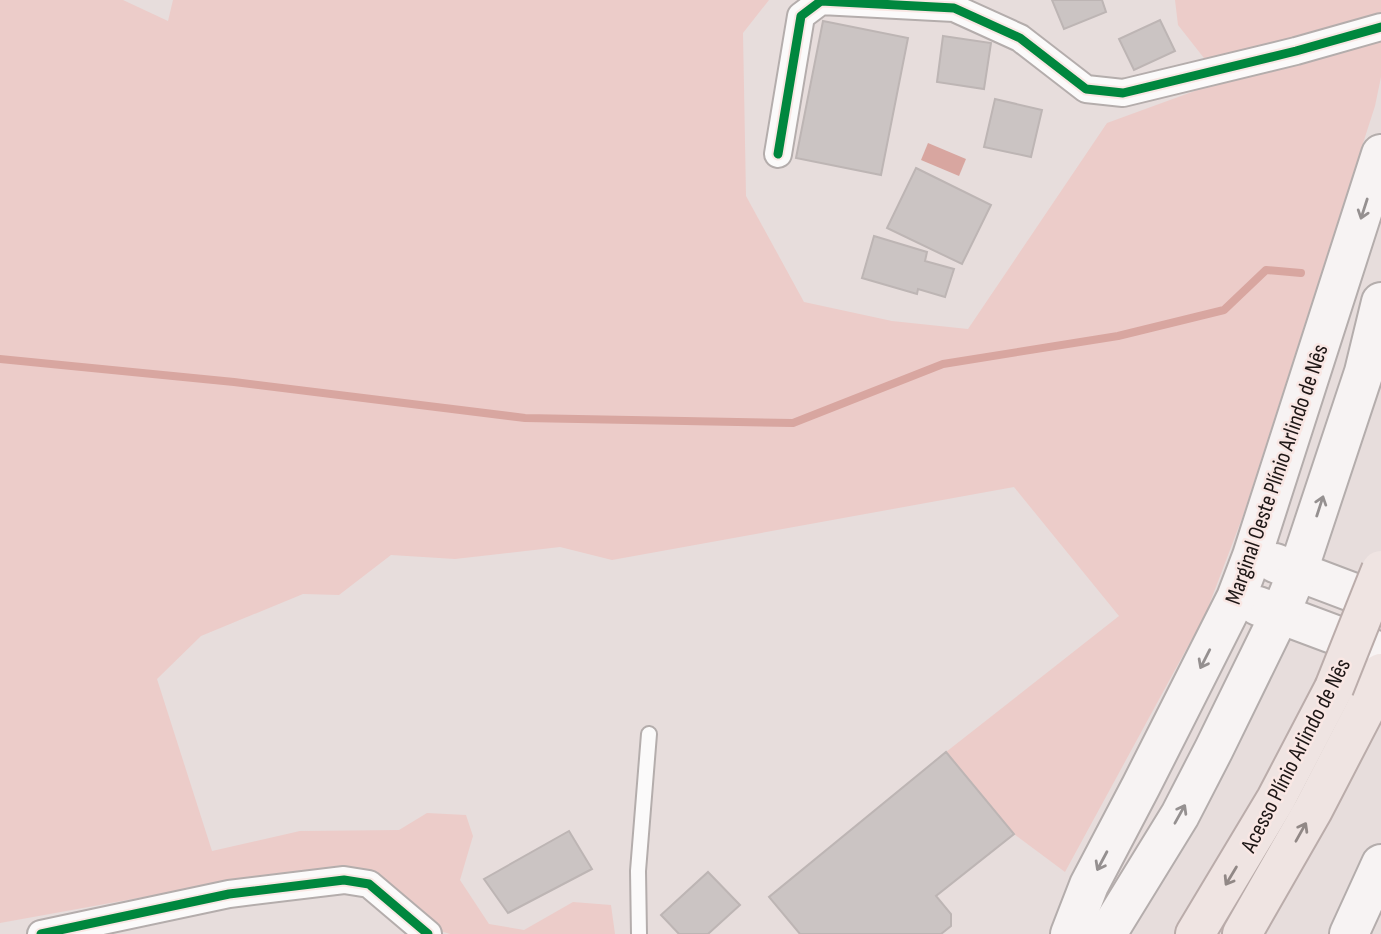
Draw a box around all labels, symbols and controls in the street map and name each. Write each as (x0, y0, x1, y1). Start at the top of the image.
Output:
one-way arrow (1356, 197, 1369, 219)
street label: Marginal Oeste Plínio Arlindo de Nês (1219, 341, 1335, 608)
one-way arrow (1315, 496, 1327, 518)
one-way arrow (1198, 648, 1212, 669)
street label: Acesso Plínio Arlindo de Nês (1234, 654, 1357, 858)
one-way arrow (1173, 804, 1187, 824)
one-way arrow (1294, 823, 1308, 843)
one-way arrow (1094, 850, 1108, 871)
one-way arrow (1224, 866, 1238, 886)

